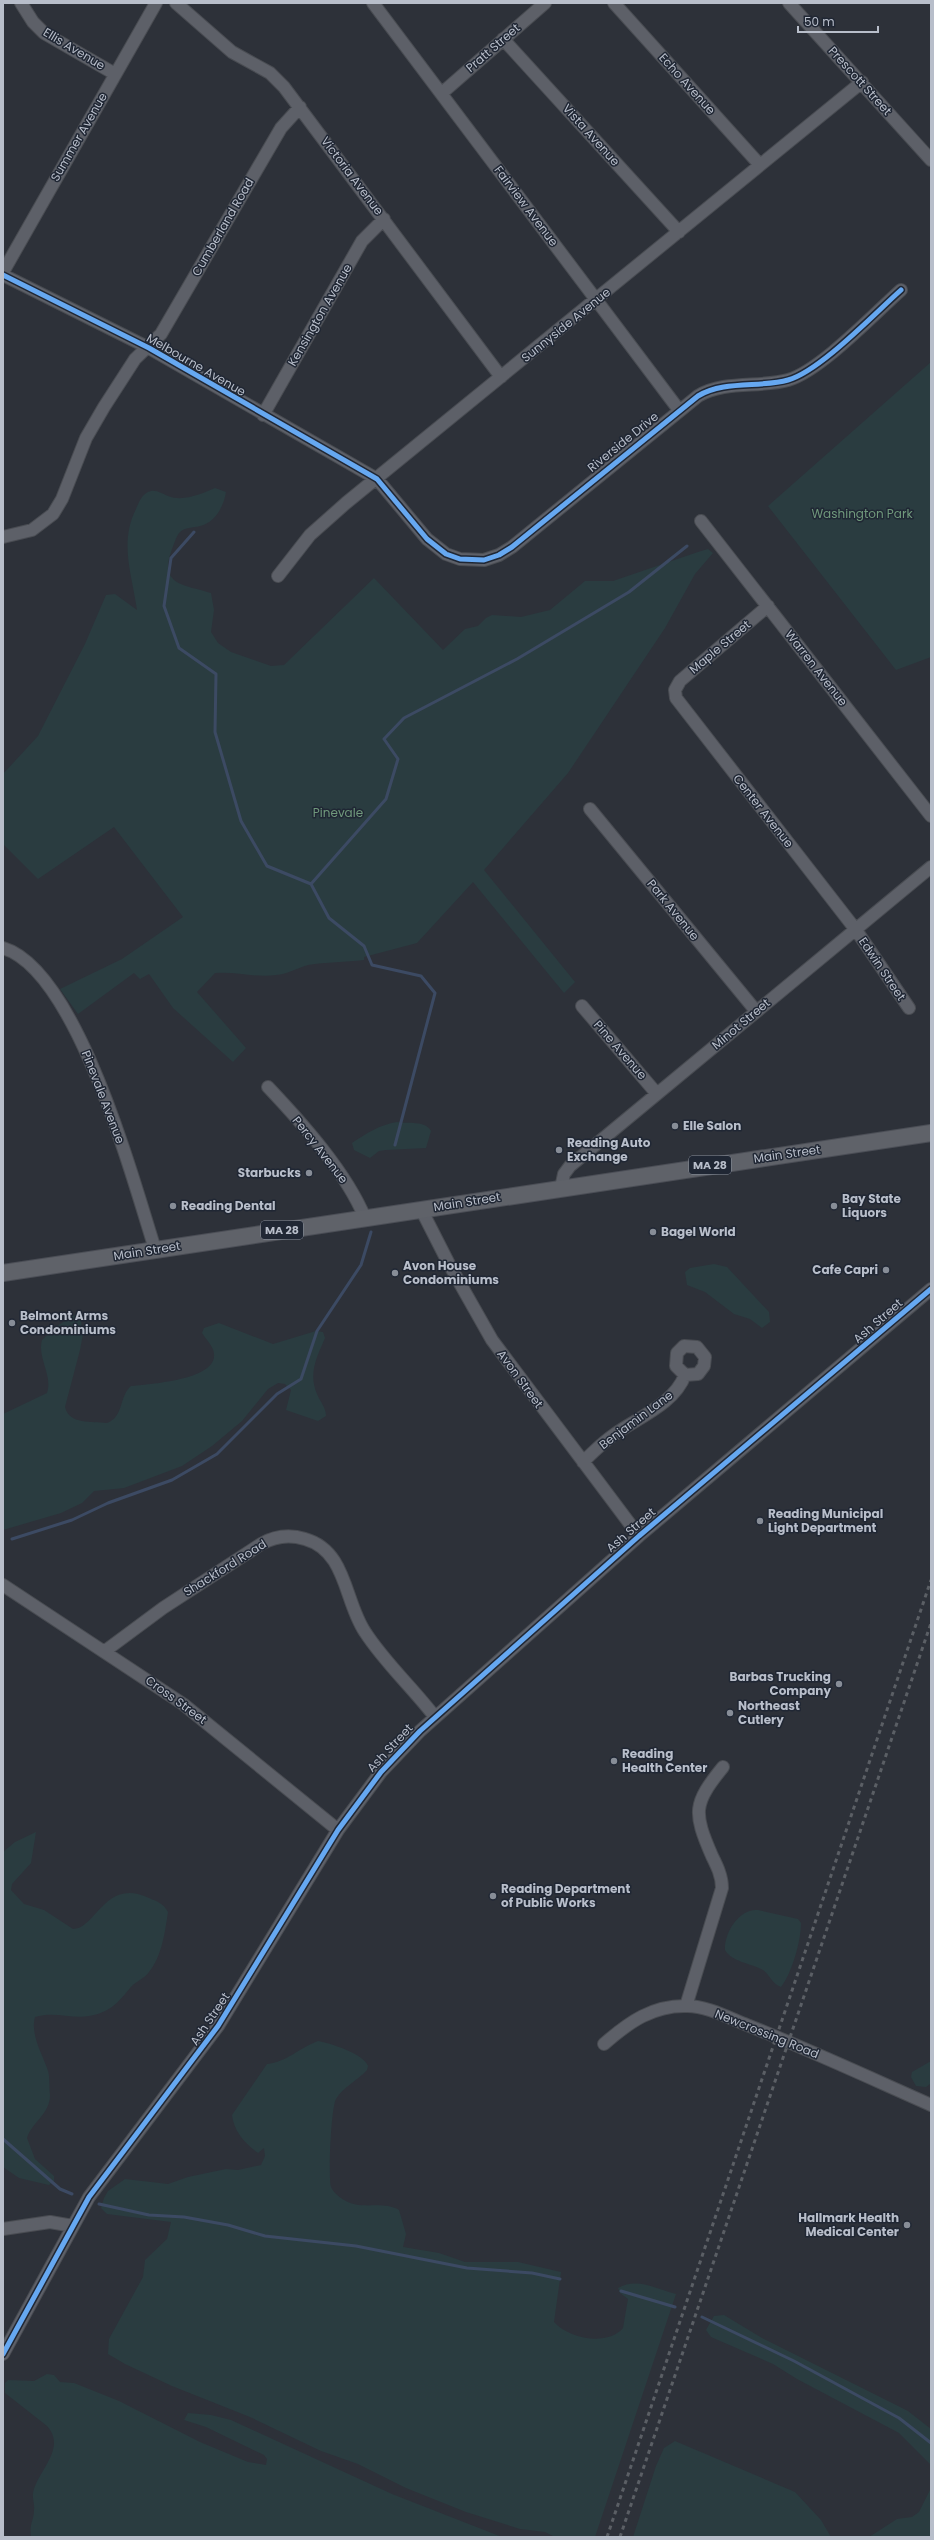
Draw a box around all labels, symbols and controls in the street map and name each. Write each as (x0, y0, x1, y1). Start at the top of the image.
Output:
scale bar (798, 8, 878, 34)
text: 50 m (804, 13, 835, 30)
street label: Pratt Street (462, 19, 523, 76)
street label: Ellis Avenue (40, 23, 108, 74)
street label: Prescott Street (825, 43, 896, 119)
street label: Echo Avenue (655, 49, 719, 118)
street label: Summer Avenue (46, 89, 111, 184)
street label: Vista Avenue (559, 100, 624, 169)
street label: Victoria Avenue (317, 133, 388, 218)
street label: Fairview Avenue (490, 162, 562, 249)
street label: Cumberland Road (188, 175, 258, 279)
street label: Kensington Avenue (283, 261, 356, 369)
street label: Sunnyside Avenue (518, 283, 614, 366)
street label: Melbourne Avenue (143, 329, 249, 400)
street label: Riverside Drive (584, 408, 662, 476)
park label: Washington Park (811, 505, 913, 522)
street label: Maple Street (685, 616, 754, 677)
street label: Warren Avenue (781, 626, 851, 709)
street label: Center Avenue (729, 770, 797, 851)
park label: Pinevale (313, 804, 363, 821)
street label: Park Avenue (644, 876, 703, 944)
street label: Edwin Street (855, 934, 910, 1004)
street label: Minot Street (708, 994, 773, 1053)
street label: Pine Avenue (590, 1016, 651, 1083)
street label: Pinevale Avenue (78, 1048, 129, 1146)
street label: Percy Avenue (289, 1112, 352, 1187)
place label: Elle Salon (683, 1117, 741, 1134)
marker: Elle Salon (670, 1121, 680, 1131)
place label: Reading Auto Exchange (567, 1134, 651, 1165)
street label: Main Street (752, 1140, 821, 1167)
marker: Reading Auto Exchange (554, 1145, 564, 1155)
road number: MA 28 (689, 1156, 731, 1174)
place label: Starbucks (238, 1164, 301, 1181)
marker: Starbucks (304, 1168, 314, 1178)
street label: Main Street (432, 1188, 502, 1215)
place label: Bay State Liquors (842, 1190, 901, 1221)
place label: Reading Dental (181, 1197, 276, 1214)
marker: Reading Dental (168, 1201, 178, 1211)
marker: Bay State Liquors (829, 1201, 839, 1211)
road number: MA 28 (261, 1221, 303, 1239)
place label: Bagel World (661, 1223, 736, 1240)
marker: Bagel World (648, 1227, 658, 1237)
street label: Main Street (112, 1237, 182, 1264)
place label: Avon House Condominiums (403, 1257, 499, 1288)
place label: Cafe Capri (812, 1261, 878, 1278)
marker: Cafe Capri (881, 1265, 891, 1275)
marker: Avon House Condominiums (390, 1268, 400, 1278)
street label: Ash Street (849, 1294, 906, 1347)
place label: Belmont Arms Condominiums (20, 1307, 116, 1338)
marker: Belmont Arms Condominiums (7, 1318, 17, 1328)
street label: Avon Street (493, 1346, 547, 1411)
street label: Benjamin Lane (595, 1386, 676, 1453)
street label: Ash Street (602, 1503, 659, 1556)
place label: Reading Municipal Light Department (768, 1505, 883, 1536)
marker: Reading Municipal Light Department (755, 1516, 765, 1526)
street label: Shackford Road (180, 1535, 269, 1600)
place label: Barbas Trucking Company (730, 1668, 831, 1699)
street label: Cross Street (142, 1671, 211, 1728)
marker: Barbas Trucking Company (834, 1679, 844, 1689)
place label: Northeast Cutlery (738, 1697, 800, 1728)
marker: Northeast Cutlery (725, 1708, 735, 1718)
street label: Ash Street (363, 1720, 416, 1776)
place label: Reading Health Center (622, 1745, 707, 1776)
marker: Reading Health Center (609, 1756, 619, 1766)
place label: Reading Department of Public Works (501, 1880, 630, 1911)
marker: Reading Department of Public Works (488, 1891, 498, 1901)
street label: Ash Street (186, 1989, 234, 2049)
street label: Newcrossing Road (713, 2005, 822, 2062)
place label: Hallmark Health Medical Center (798, 2209, 899, 2240)
marker: Hallmark Health Medical Center (902, 2220, 912, 2230)

